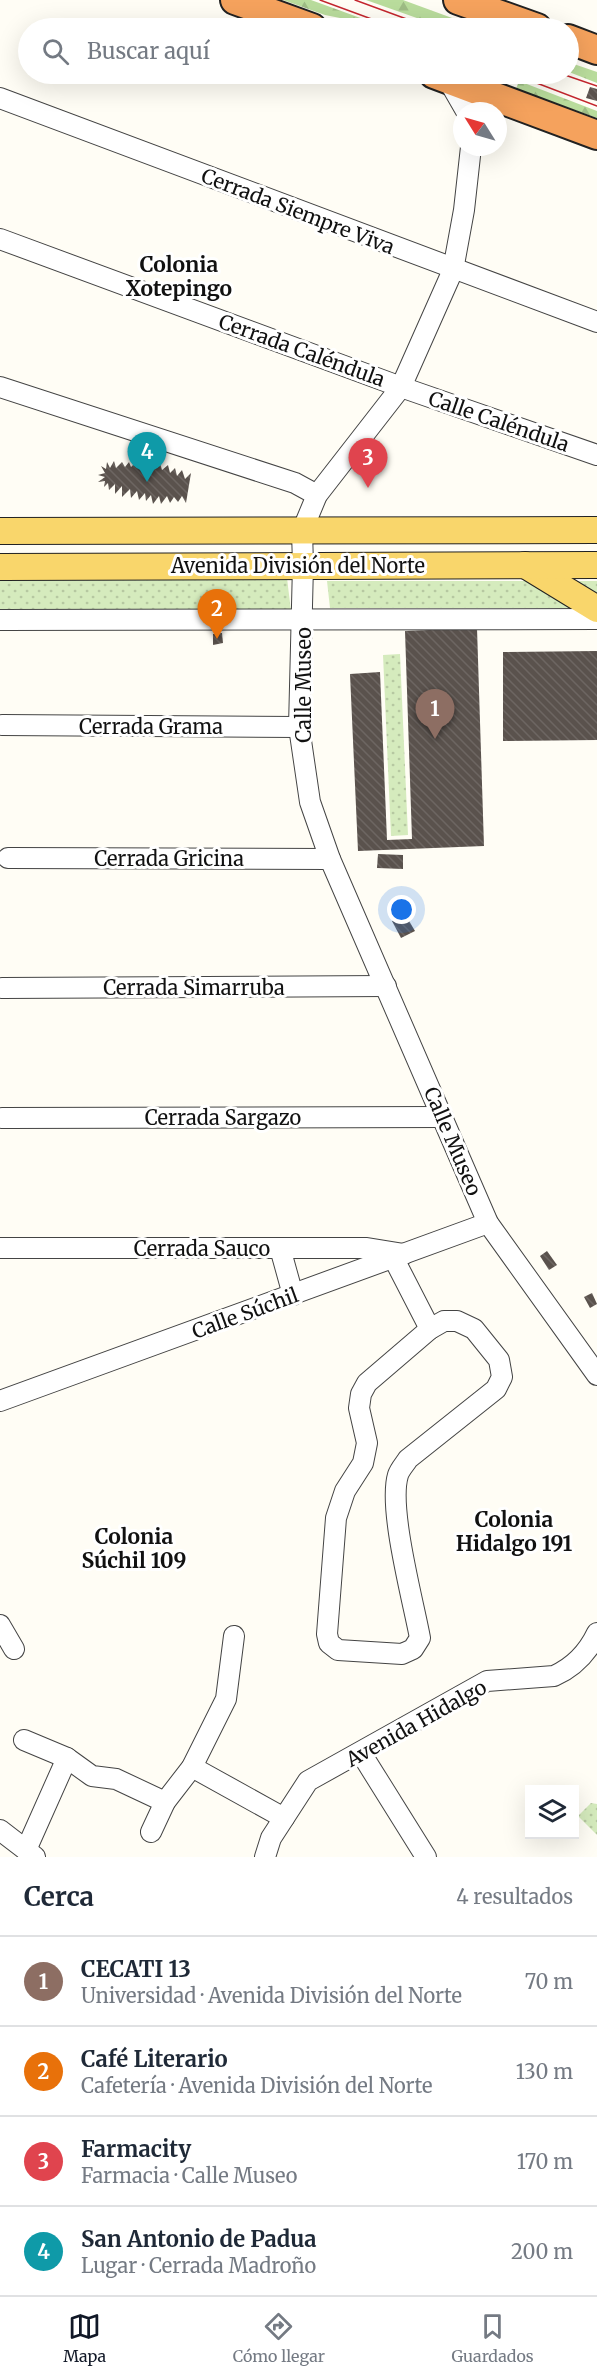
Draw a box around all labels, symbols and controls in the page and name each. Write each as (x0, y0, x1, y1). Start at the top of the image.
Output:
search box (18, 18, 579, 84)
icon: search (39, 35, 72, 68)
text: Buscar aquí (87, 37, 210, 65)
north arrow (453, 102, 507, 156)
street label: Cerrada Siempre Viva (198, 163, 398, 259)
district label: Colonia Xotepingo (126, 251, 232, 302)
street label: Cerrada Caléndula (216, 308, 389, 392)
street label: Calle Caléndula (425, 385, 573, 457)
pin: 4 (128, 432, 166, 482)
pin: 3 (348, 438, 388, 488)
street label: Avenida División del Norte (170, 553, 425, 578)
pin: 2 (198, 590, 236, 639)
street label: Calle Museo (291, 627, 316, 743)
pin: 1 (416, 690, 454, 739)
street label: Cerrada Grama (79, 714, 223, 739)
street label: Cerrada Gricina (94, 846, 244, 871)
your location (387, 895, 416, 924)
street label: Cerrada Simarruba (103, 975, 285, 1000)
street label: Calle Museo (419, 1083, 487, 1199)
street label: Cerrada Sargazo (145, 1105, 302, 1130)
street label: Cerrada Sauco (134, 1236, 270, 1261)
street label: Calle Súchil (188, 1282, 302, 1344)
district label: Colonia Hidalgo 191 (456, 1506, 573, 1557)
district label: Colonia Súchil 109 (82, 1523, 187, 1574)
street label: Avenida Hidalgo (341, 1674, 491, 1772)
map controls (525, 1785, 579, 1839)
button: layers (525, 1785, 579, 1839)
text: Cerca (24, 1880, 94, 1913)
text: 4 resultados (456, 1884, 573, 1909)
text: CECATI 13 (81, 1955, 191, 1983)
text: 1 (39, 1969, 48, 1994)
text: 70 m (525, 1969, 573, 1994)
text: Universidad · Avenida División del Norte (81, 1983, 462, 2008)
text: Café Literario (81, 2045, 228, 2073)
text: 2 (38, 2059, 49, 2084)
text: 130 m (516, 2059, 573, 2084)
text: Cafetería · Avenida División del Norte (81, 2073, 432, 2098)
text: Farmacity (81, 2135, 191, 2163)
text: 3 (38, 2149, 49, 2174)
text: 170 m (517, 2149, 573, 2174)
text: Farmacia · Calle Museo (81, 2163, 297, 2188)
text: San Antonio de Padua (81, 2225, 317, 2253)
text: 4 (37, 2239, 50, 2264)
text: 200 m (511, 2239, 573, 2264)
text: Lugar · Cerrada Madroño (81, 2253, 316, 2278)
tab: Mapa (63, 2310, 106, 2366)
tab: Cómo llegar (233, 2310, 325, 2366)
tab: Guardados (451, 2310, 534, 2366)

